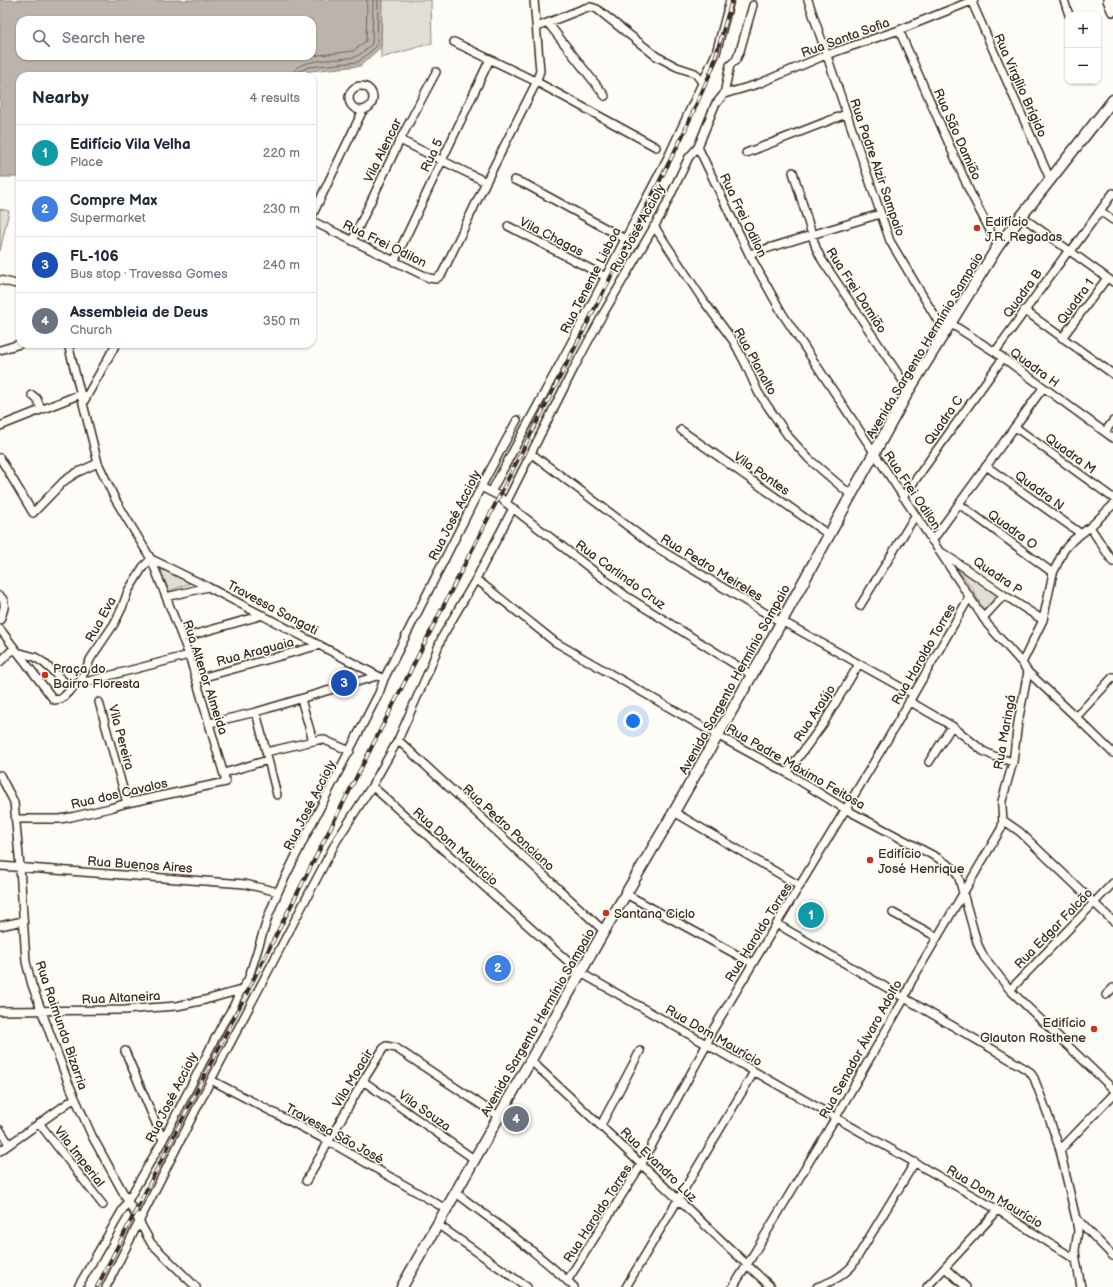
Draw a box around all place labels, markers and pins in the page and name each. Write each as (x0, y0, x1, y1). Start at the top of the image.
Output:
place label: Edifício J.R. Regadas (985, 214, 1063, 245)
marker: Edifício J.R. Regadas (972, 223, 982, 233)
place label: Praça do Bairro Floresta (53, 661, 140, 692)
pin: 3 (331, 668, 357, 698)
marker: Praça do Bairro Floresta (40, 670, 50, 680)
place label: Edifício José Henrique (878, 846, 965, 877)
marker: Edifício José Henrique (865, 855, 875, 865)
pin: 1 (798, 900, 824, 930)
place label: Santana Ciclo (614, 906, 695, 922)
marker: Santana Ciclo (601, 908, 611, 918)
pin: 2 (485, 953, 511, 983)
place label: Edifício Glauton Rosthene (980, 1015, 1086, 1046)
marker: Edifício Glauton Rosthene (1089, 1024, 1099, 1034)
pin: 4 (503, 1104, 529, 1134)

